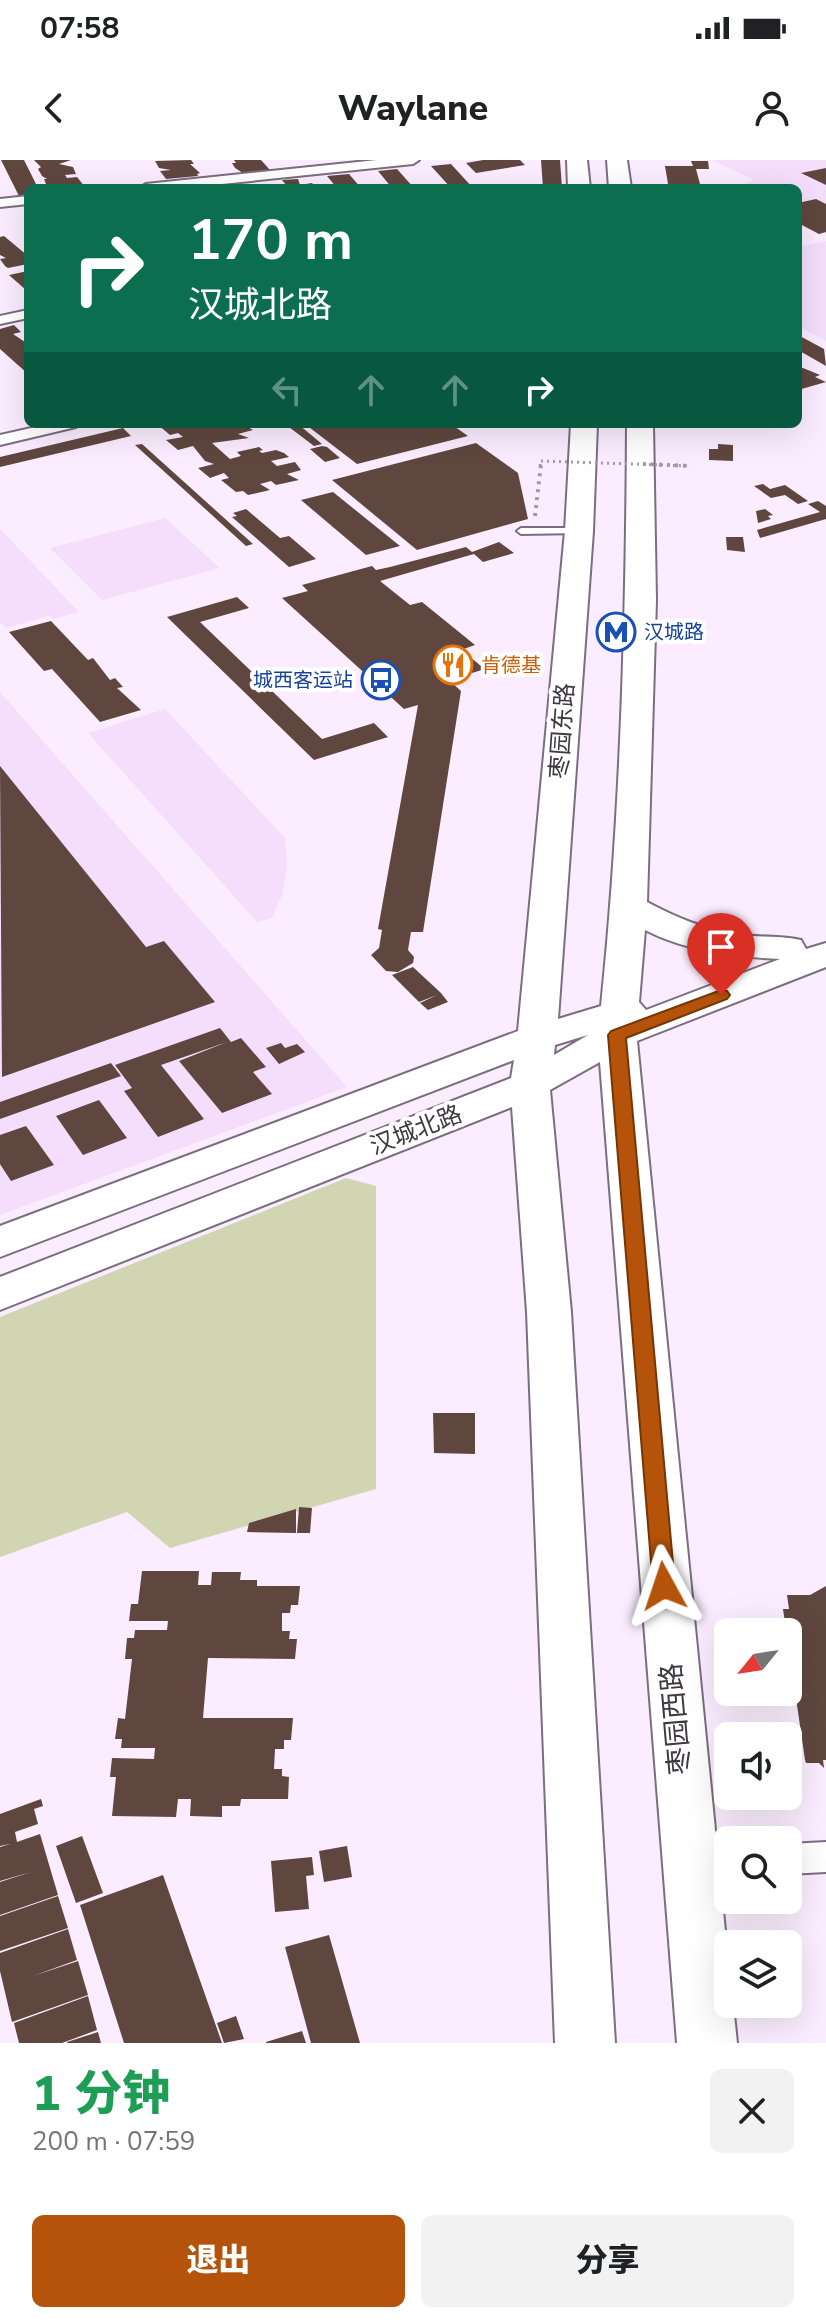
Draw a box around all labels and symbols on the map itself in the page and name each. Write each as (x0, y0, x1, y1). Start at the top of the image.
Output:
metro station icon: 汉城路 (595, 611, 637, 653)
place label: 汉城路 (644, 619, 704, 646)
restaurant icon: 肯德基 (432, 644, 474, 686)
place label: 肯德基 (481, 652, 541, 679)
bus stop icon: 城西客运站 (360, 659, 402, 701)
place label: 城西客运站 (253, 667, 353, 694)
street label: 枣园东路 (543, 682, 581, 780)
pin (687, 913, 755, 995)
street label: 汉城北路 (365, 1098, 467, 1162)
position arrow (622, 1544, 706, 1628)
north arrow (714, 1618, 802, 1706)
street label: 枣园西路 (652, 1662, 700, 1776)

